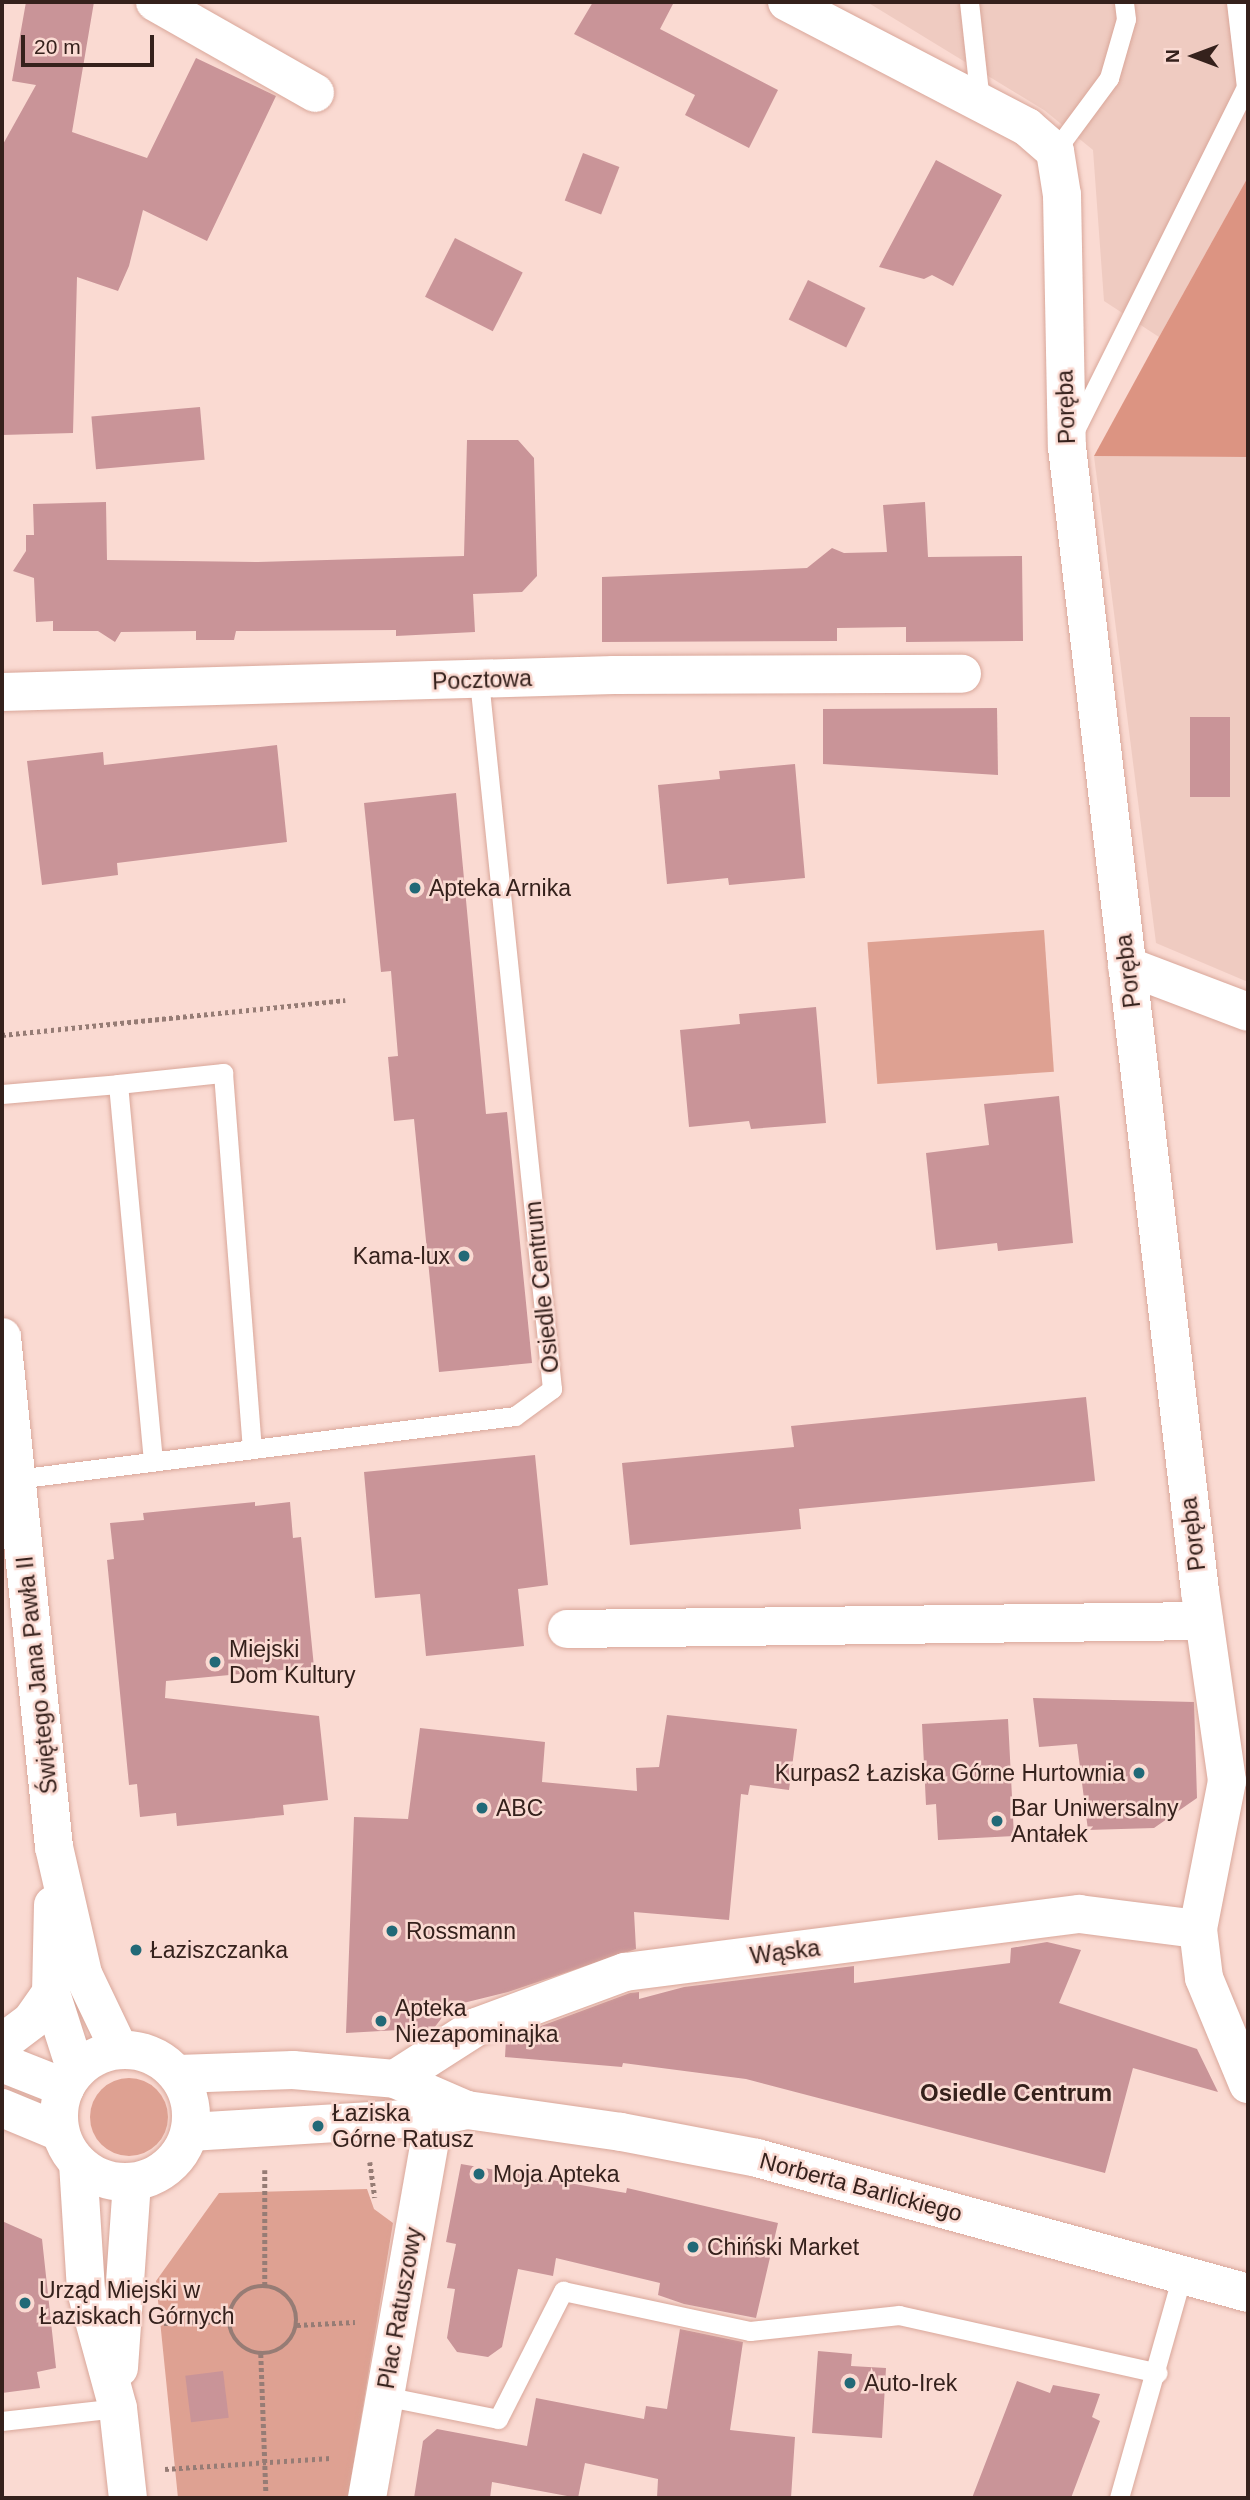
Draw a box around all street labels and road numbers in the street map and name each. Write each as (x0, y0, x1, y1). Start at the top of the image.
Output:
street label: Poręba (1051, 369, 1081, 445)
street label: Pocztowa (432, 664, 532, 696)
street label: Poręba (1110, 933, 1146, 1009)
street label: Osiedle Centrum (519, 1200, 565, 1374)
street label: Poręba (1175, 1496, 1211, 1572)
street label: Świętego Jana Pawła II (11, 1555, 63, 1795)
street label: Wąska (748, 1934, 822, 1970)
street label: Norberta Barlickiego (757, 2147, 965, 2227)
street label: Plac Ratuszowy (372, 2225, 428, 2391)

